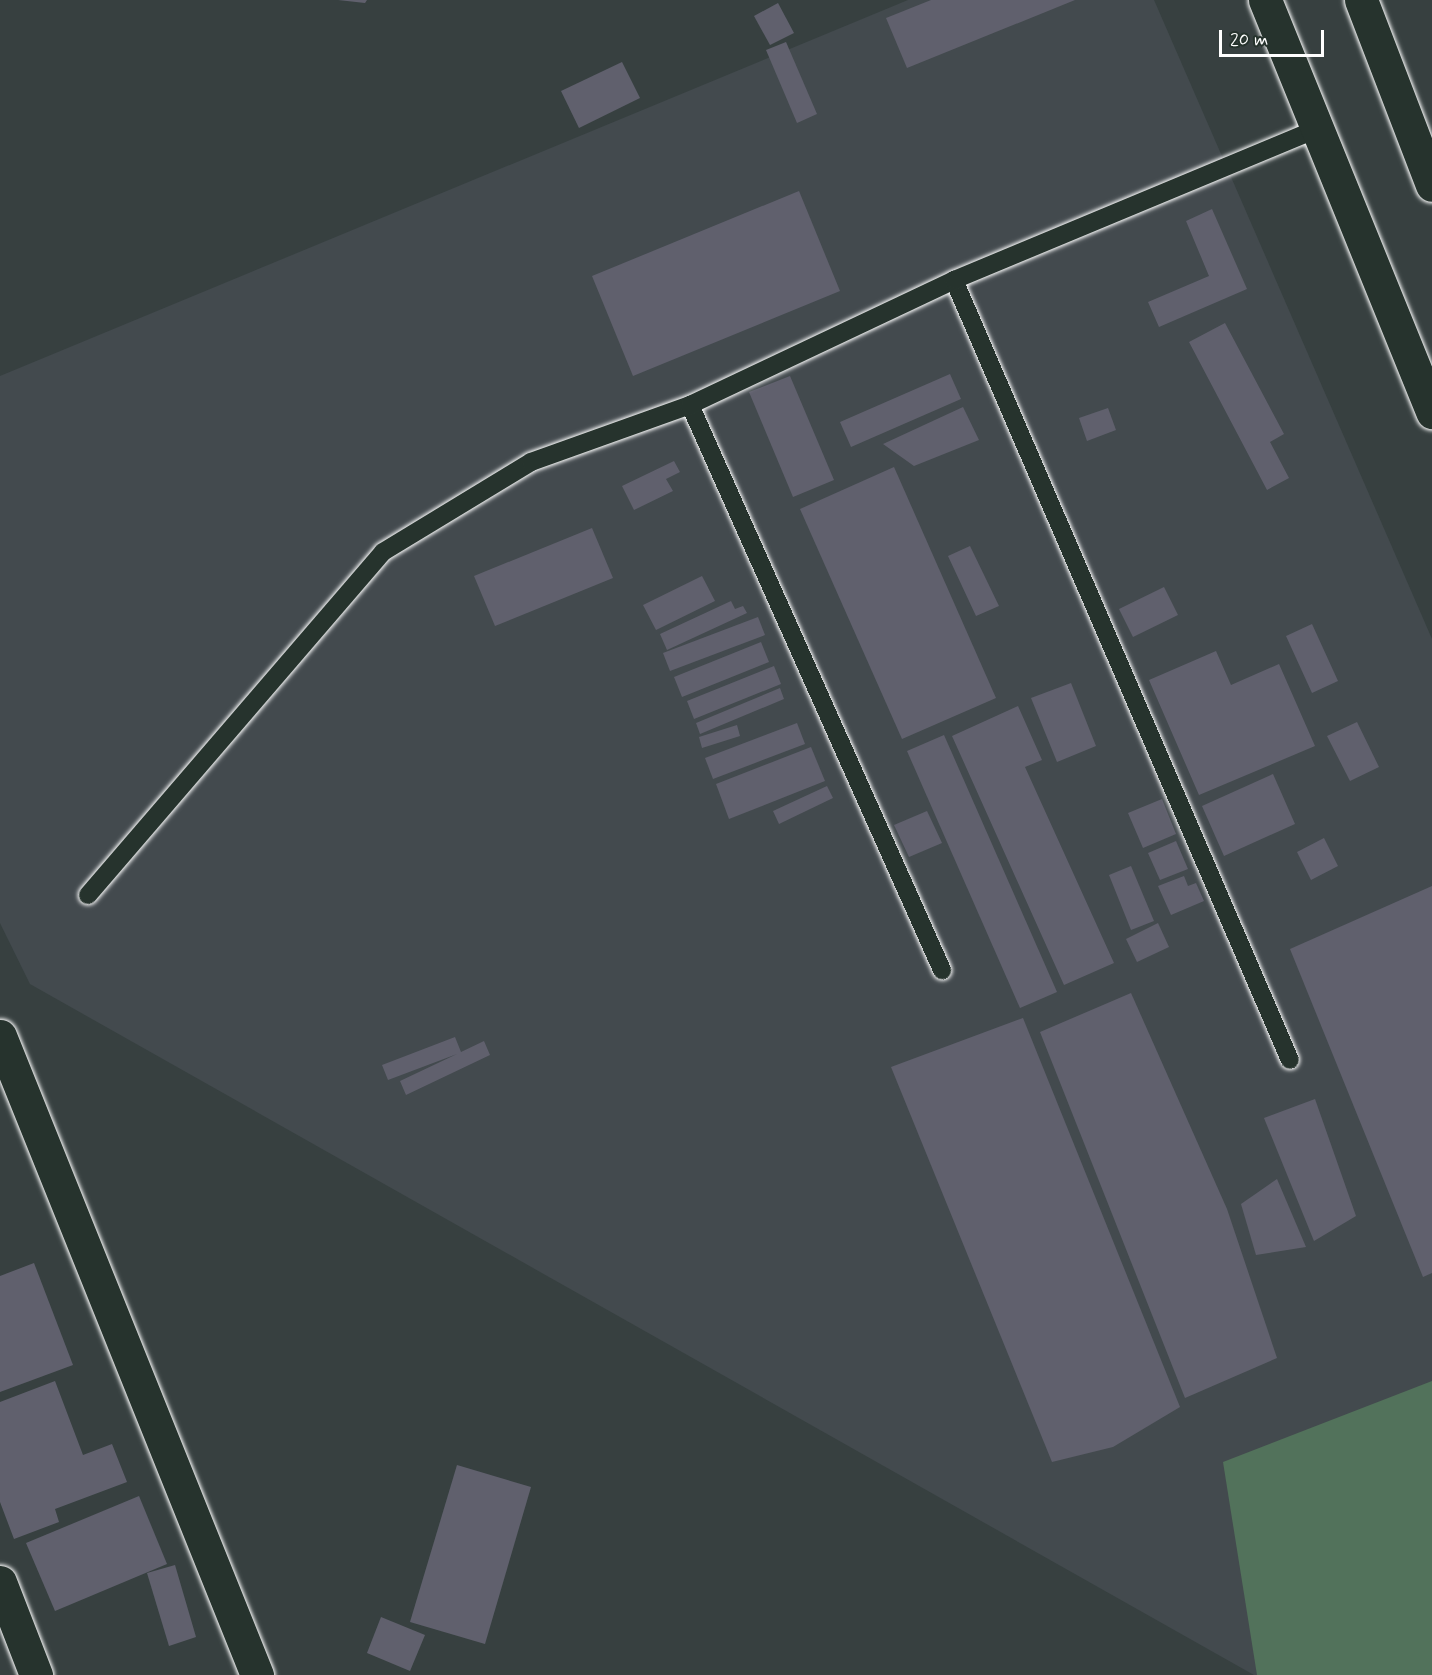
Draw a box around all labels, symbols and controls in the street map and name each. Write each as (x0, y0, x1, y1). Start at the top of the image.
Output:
scale bar (1222, 18, 1327, 56)
text: 20 m (1230, 28, 1268, 52)

